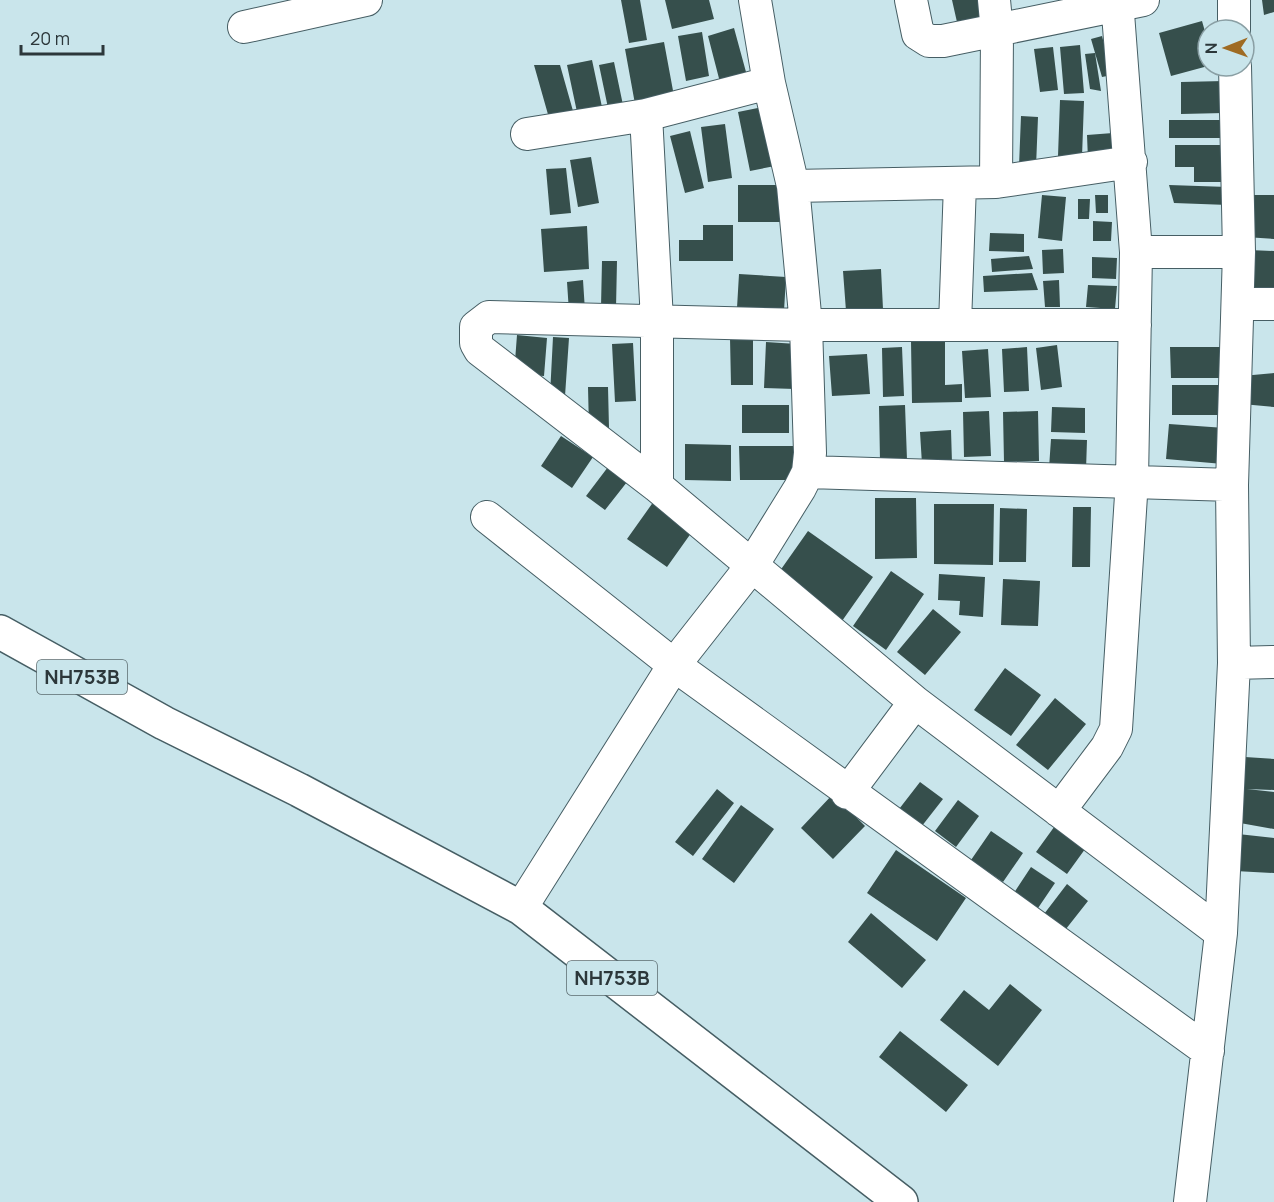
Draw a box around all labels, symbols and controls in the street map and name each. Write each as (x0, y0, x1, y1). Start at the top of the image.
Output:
scale bar (21, 18, 104, 56)
north arrow (1196, 18, 1256, 78)
text: 20 m (30, 26, 70, 50)
text: N (1200, 42, 1222, 54)
road number: NH753B (37, 660, 127, 694)
road number: NH753B (567, 961, 657, 995)

